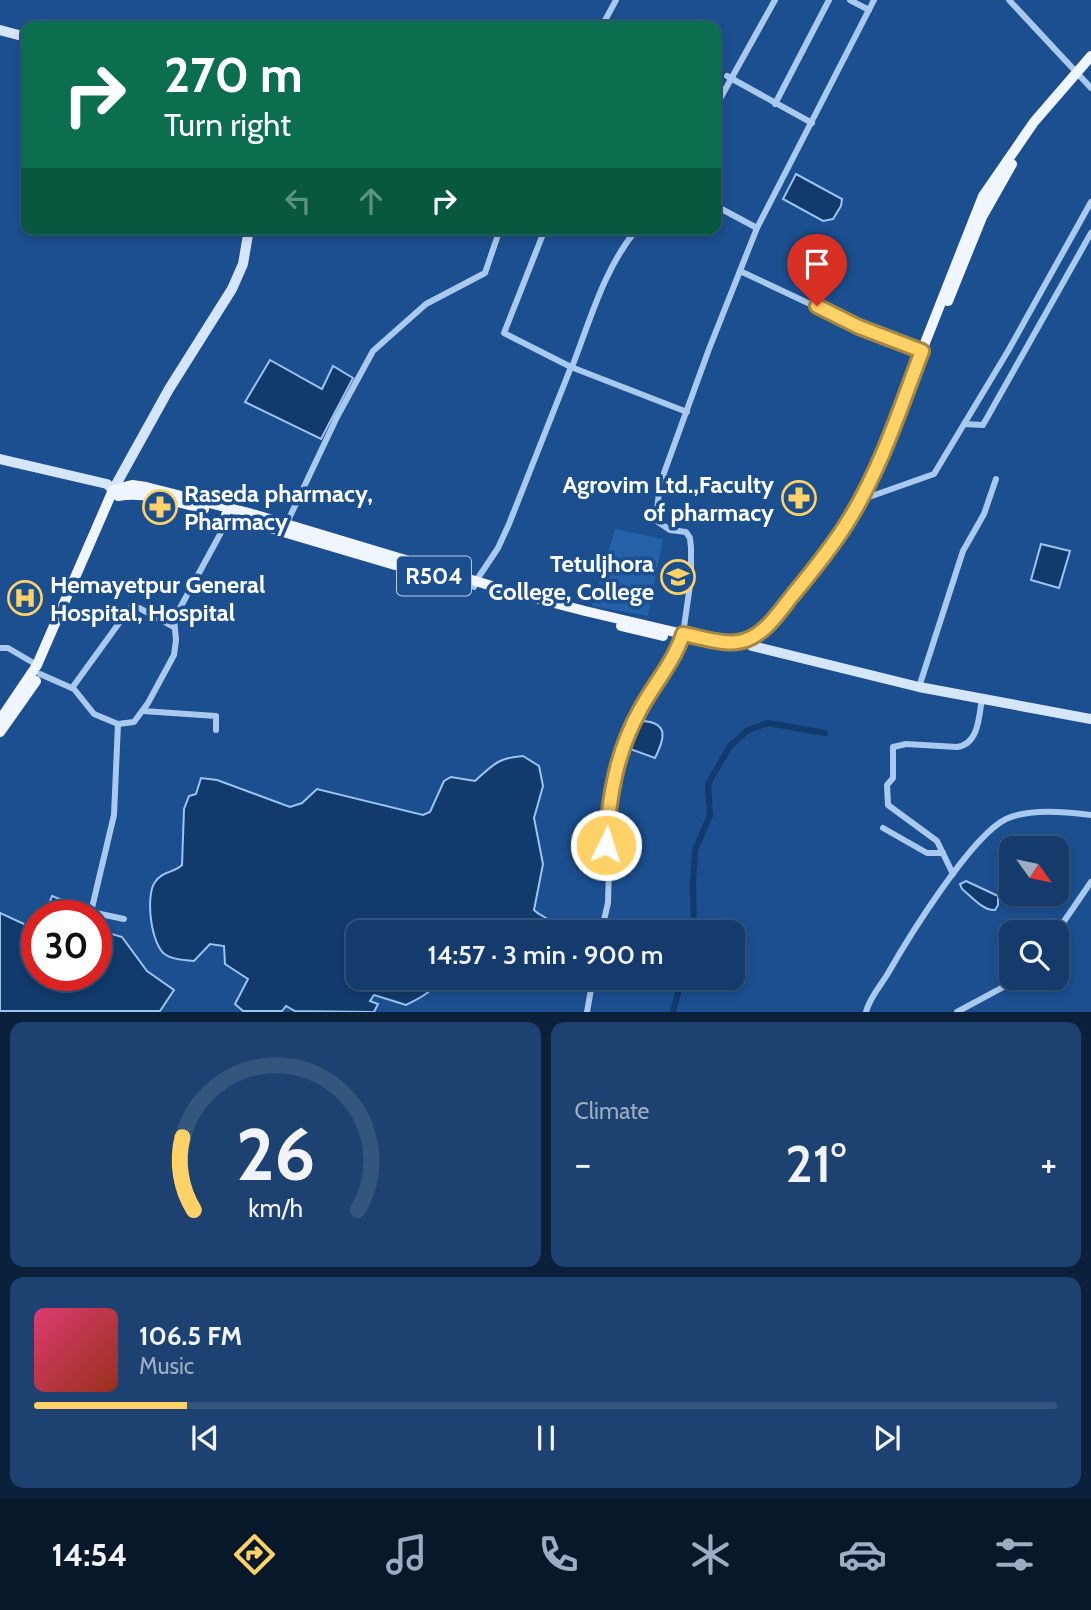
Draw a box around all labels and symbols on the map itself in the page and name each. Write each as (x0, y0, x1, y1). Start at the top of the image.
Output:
pin (787, 234, 847, 306)
place label: Agrovim Ltd.,Faculty of pharmacy (563, 470, 774, 527)
place label: Raseda pharmacy, Pharmacy (184, 479, 373, 536)
pharmacy icon: Agrovim Ltd.,Faculty of pharmacy (780, 479, 818, 517)
pharmacy icon: Raseda pharmacy, Pharmacy (141, 488, 179, 526)
place label: Tetuljhora College, College (489, 549, 654, 606)
road number: R504 (397, 556, 471, 596)
school or university icon: Tetuljhora College, College (659, 558, 697, 596)
place label: Hemayetpur General Hospital, Hospital (50, 570, 265, 627)
hospital icon: Hemayetpur General Hospital, Hospital (6, 579, 44, 617)
position arrow (569, 808, 643, 882)
north arrow (999, 836, 1069, 906)
speed limit sign: 30 (21, 900, 112, 991)

